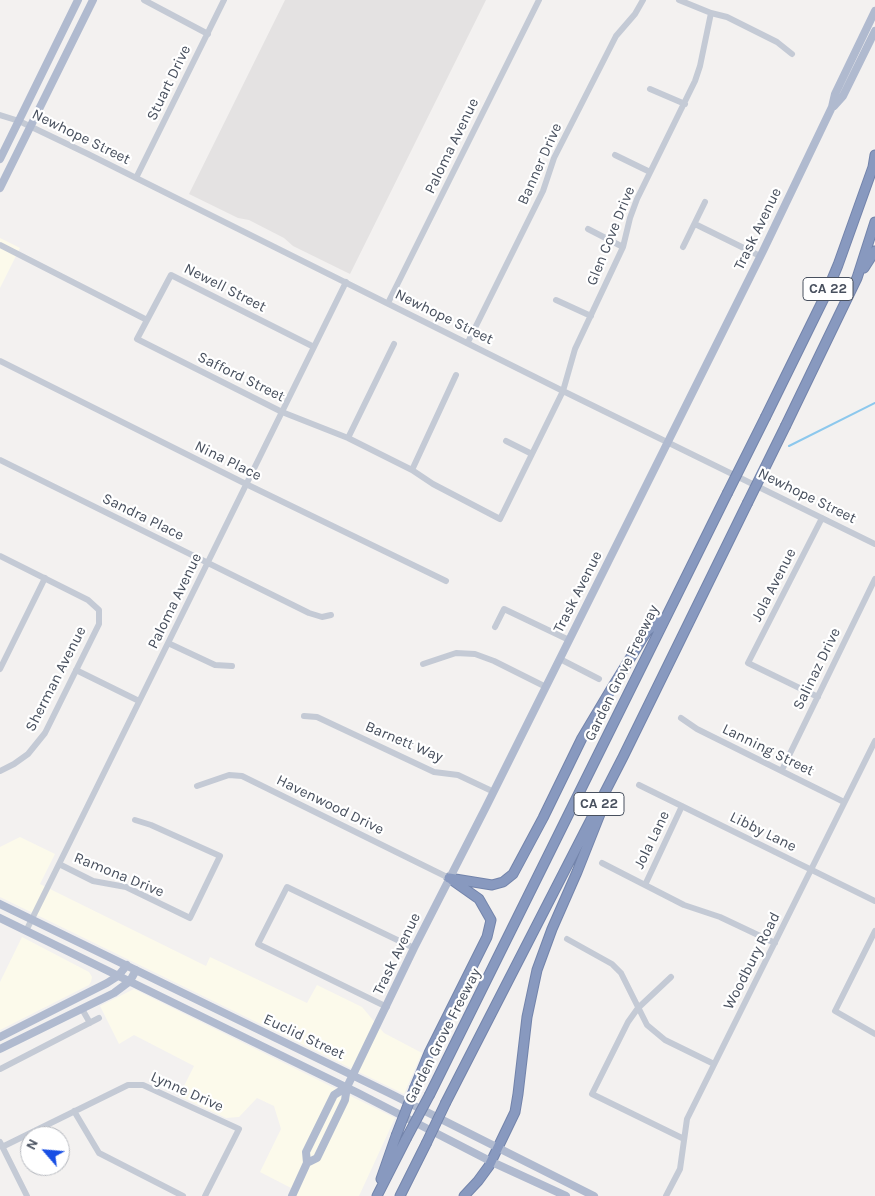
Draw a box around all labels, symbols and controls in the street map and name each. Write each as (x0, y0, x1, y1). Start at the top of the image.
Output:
street label: Stuart Drive (143, 42, 195, 124)
street label: Paloma Avenue (421, 95, 483, 197)
street label: Newhope Street (29, 105, 133, 169)
street label: Banner Drive (514, 120, 566, 208)
street label: Glen Cove Drive (583, 184, 639, 288)
street label: Trask Avenue (730, 185, 786, 273)
street label: Newell Street (181, 260, 269, 316)
road number: CA 22 (803, 278, 853, 300)
street label: Newhope Street (392, 285, 496, 349)
street label: Safford Street (194, 348, 288, 406)
street label: Nina Place (192, 437, 264, 485)
street label: Newhope Street (755, 464, 859, 528)
street label: Sandra Place (99, 489, 187, 545)
street label: Jola Avenue (748, 545, 800, 625)
street label: Trask Avenue (550, 548, 606, 636)
street label: Paloma Avenue (144, 550, 206, 652)
street label: Garden Grove Freeway (581, 602, 663, 744)
street label: Sherman Avenue (22, 623, 90, 735)
street label: Salinaz Drive (789, 625, 845, 713)
street label: Barnett Way (362, 718, 446, 766)
street label: Lanning Street (719, 720, 817, 780)
street label: Havenwood Drive (273, 771, 387, 839)
road number: CA 22 (574, 792, 624, 816)
street label: Jola Lane (630, 808, 674, 872)
street label: Libby Lane (727, 808, 799, 856)
street label: Ramona Drive (71, 849, 167, 901)
street label: Woodbury Road (720, 909, 784, 1013)
street label: Trask Avenue (369, 910, 425, 998)
street label: Garden Grove Freeway (401, 965, 485, 1107)
street label: Euclid Street (261, 1010, 347, 1064)
street label: Lynne Drive (148, 1068, 226, 1116)
north arrow (20, 1126, 70, 1176)
text: N (22, 1136, 42, 1153)

